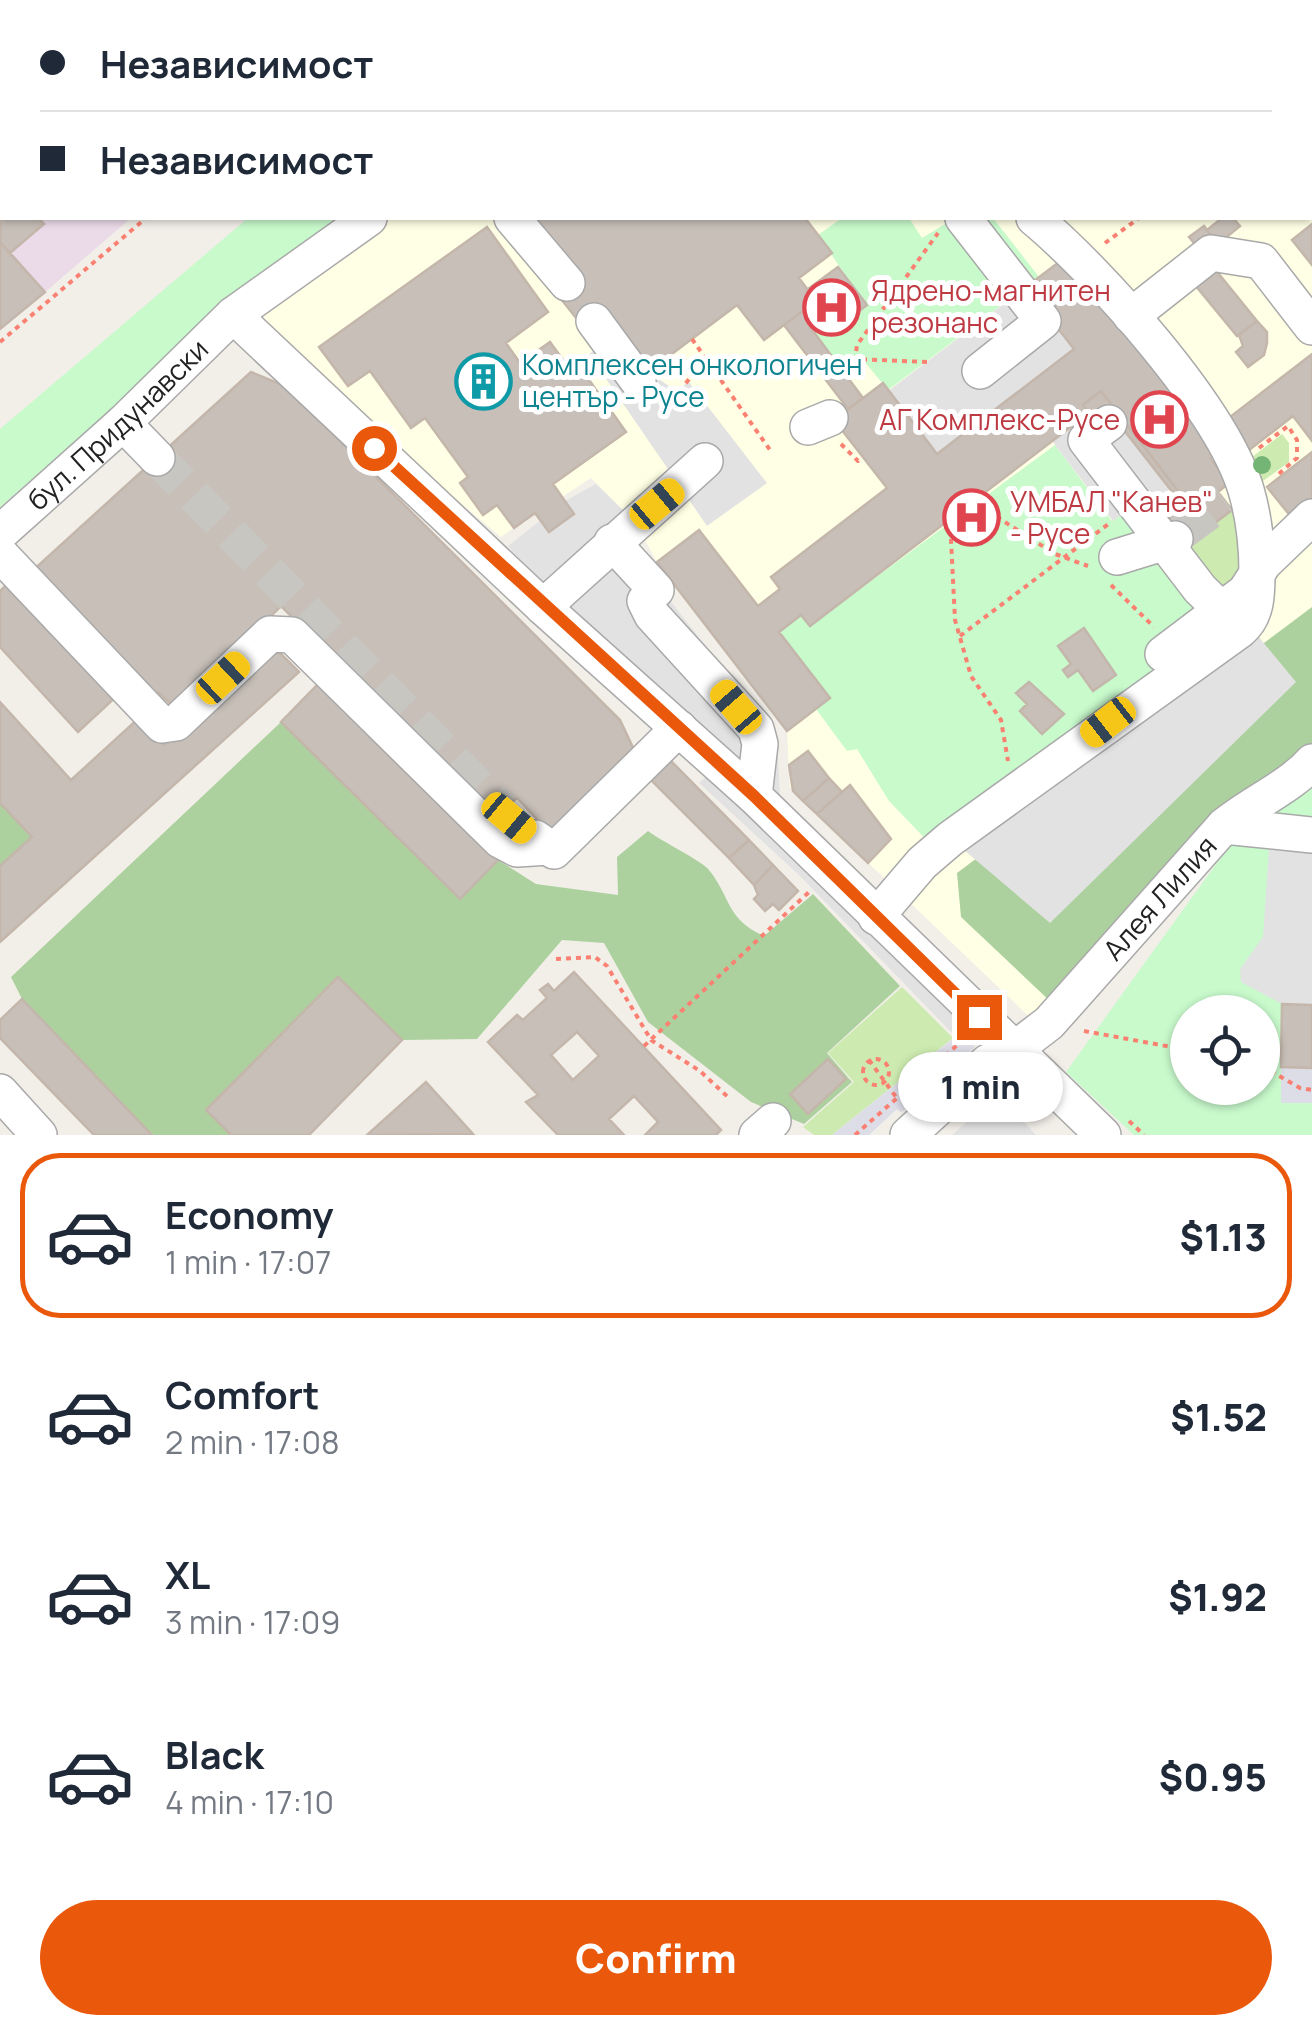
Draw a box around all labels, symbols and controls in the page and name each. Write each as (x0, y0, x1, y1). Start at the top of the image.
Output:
text: Независимост (100, 37, 373, 89)
text: Независимост (100, 133, 373, 185)
place label: Ядрено-магнитен резонанс (871, 271, 1111, 341)
hospital icon: Ядрено-магнитен резонанс (802, 277, 862, 337)
street label: бул. Придунавски (18, 330, 216, 518)
place label: Комплексен онкологичен център - Русе (522, 345, 863, 415)
building icon: Комплексен онкологичен център - Русе (453, 351, 513, 411)
hospital icon: АГ Комплекс-Русе (1129, 390, 1189, 450)
place label: АГ Комплекс-Русе (879, 400, 1120, 438)
route start (352, 426, 397, 471)
car (624, 473, 690, 535)
place label: УМБАЛ "Канев" - Русе (1010, 482, 1213, 552)
hospital icon: УМБАЛ "Канев" - Русе (941, 488, 1001, 548)
car (191, 647, 255, 709)
car (705, 675, 767, 739)
car (1075, 692, 1141, 752)
car (476, 787, 542, 849)
street label: Алея Лилия (1094, 827, 1225, 968)
route end (957, 995, 1002, 1040)
map controls (1170, 995, 1280, 1105)
button: locate (1170, 995, 1280, 1105)
callout: 1 min (896, 1052, 1062, 1122)
text: 1 min (940, 1065, 1021, 1109)
text: Economy (165, 1188, 334, 1240)
icon: car (45, 1191, 135, 1281)
text: $1.13 (1180, 1210, 1267, 1262)
text: 1 min · 17:07 (165, 1240, 331, 1284)
text: Comfort (165, 1368, 319, 1420)
icon: car (45, 1371, 135, 1461)
text: $1.52 (1170, 1390, 1267, 1442)
text: 2 min · 17:08 (165, 1420, 340, 1464)
text: XL (165, 1548, 210, 1600)
icon: car (45, 1551, 135, 1641)
text: $1.92 (1168, 1570, 1267, 1622)
text: 3 min · 17:09 (165, 1600, 340, 1644)
text: Black (165, 1728, 264, 1780)
icon: car (45, 1731, 135, 1821)
text: $0.95 (1159, 1750, 1267, 1802)
text: 4 min · 17:10 (165, 1780, 334, 1824)
button: Confirm (40, 1900, 1272, 2015)

